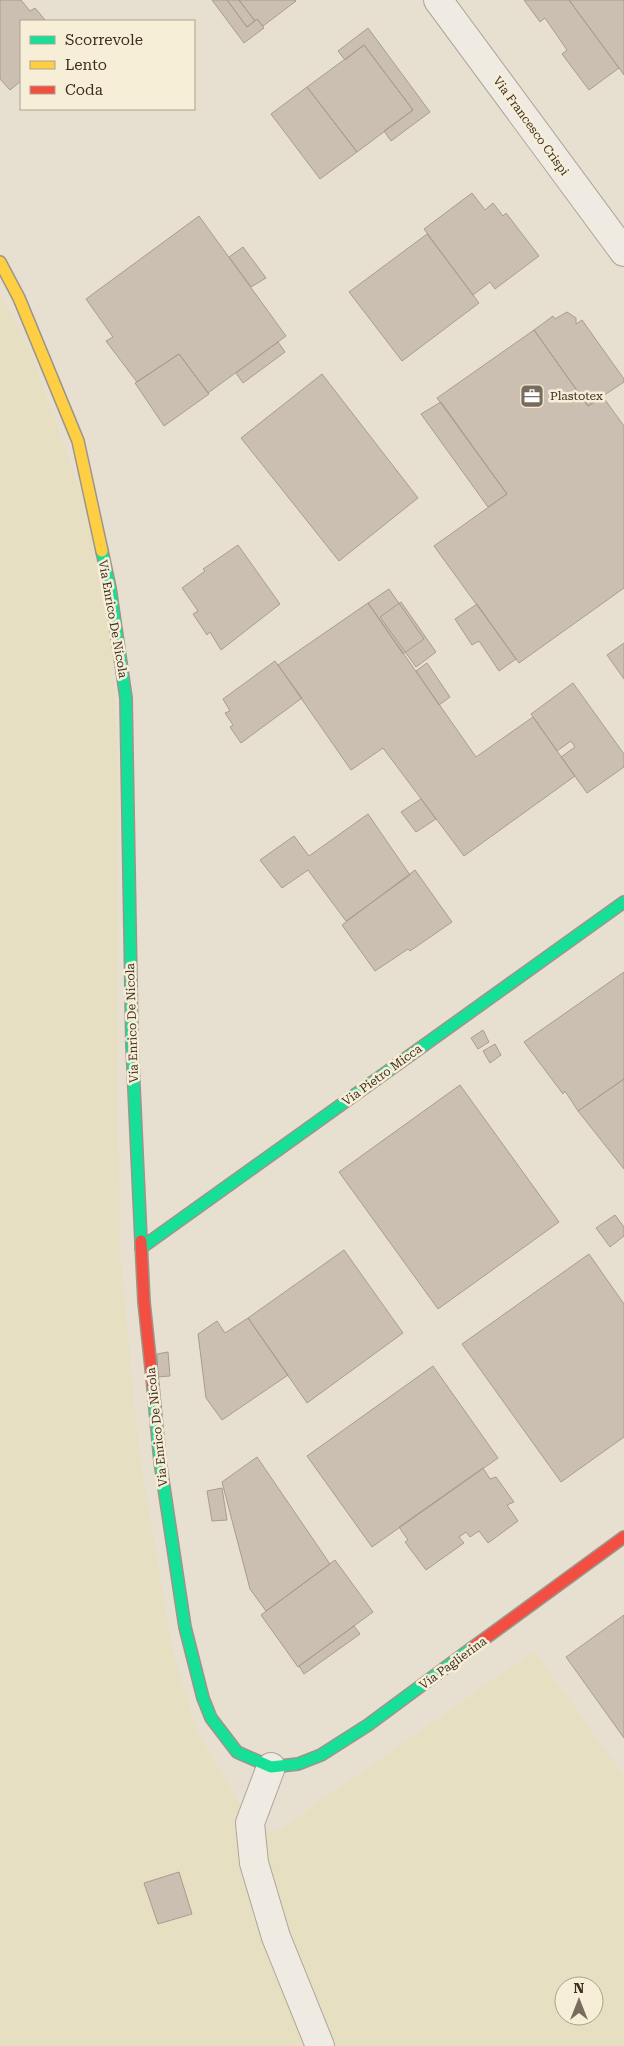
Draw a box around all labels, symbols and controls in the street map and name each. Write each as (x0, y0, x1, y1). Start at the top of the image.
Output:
legend (20, 20, 195, 110)
text: Scorrevole (65, 31, 143, 49)
text: Lento (65, 56, 107, 74)
street label: Via Francesco Crispi (490, 74, 572, 178)
text: Coda (65, 81, 103, 99)
office icon: Plastotex (519, 383, 545, 409)
place label: Plastotex (550, 389, 603, 403)
street label: Via Enrico De Nicola (96, 559, 130, 680)
street label: Via Enrico De Nicola (123, 962, 141, 1083)
street label: Via Pietro Micca (340, 1041, 425, 1109)
street label: Via Enrico De Nicola (144, 1366, 170, 1487)
street label: Via Paglierina (417, 1634, 490, 1692)
north arrow (554, 1976, 604, 2026)
text: N (574, 1980, 585, 1996)

